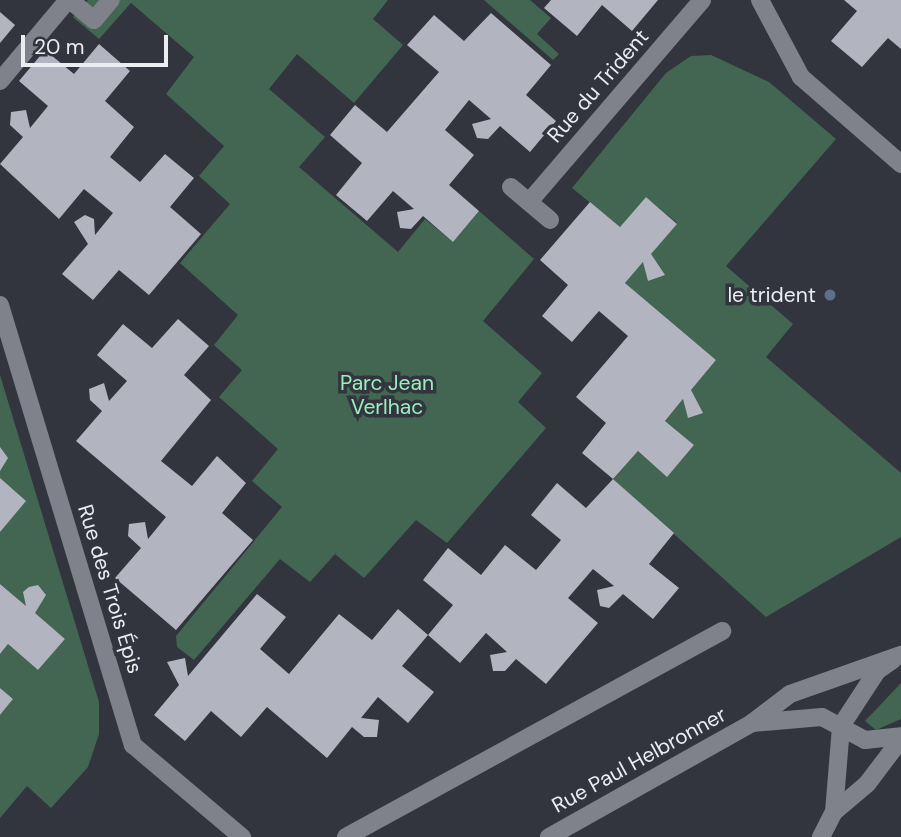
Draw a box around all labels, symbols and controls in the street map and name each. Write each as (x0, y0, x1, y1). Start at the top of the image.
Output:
scale bar (24, 21, 172, 65)
street label: Rue du Trident (542, 24, 654, 148)
text: 20 m (34, 33, 85, 61)
place label: le trident (727, 282, 816, 308)
marker: le trident (822, 287, 838, 303)
park label: Parc Jean Verlhac (340, 370, 434, 420)
street label: Rue des Trois Épis (72, 501, 148, 677)
street label: Rue Paul Helbronner (548, 702, 730, 818)

